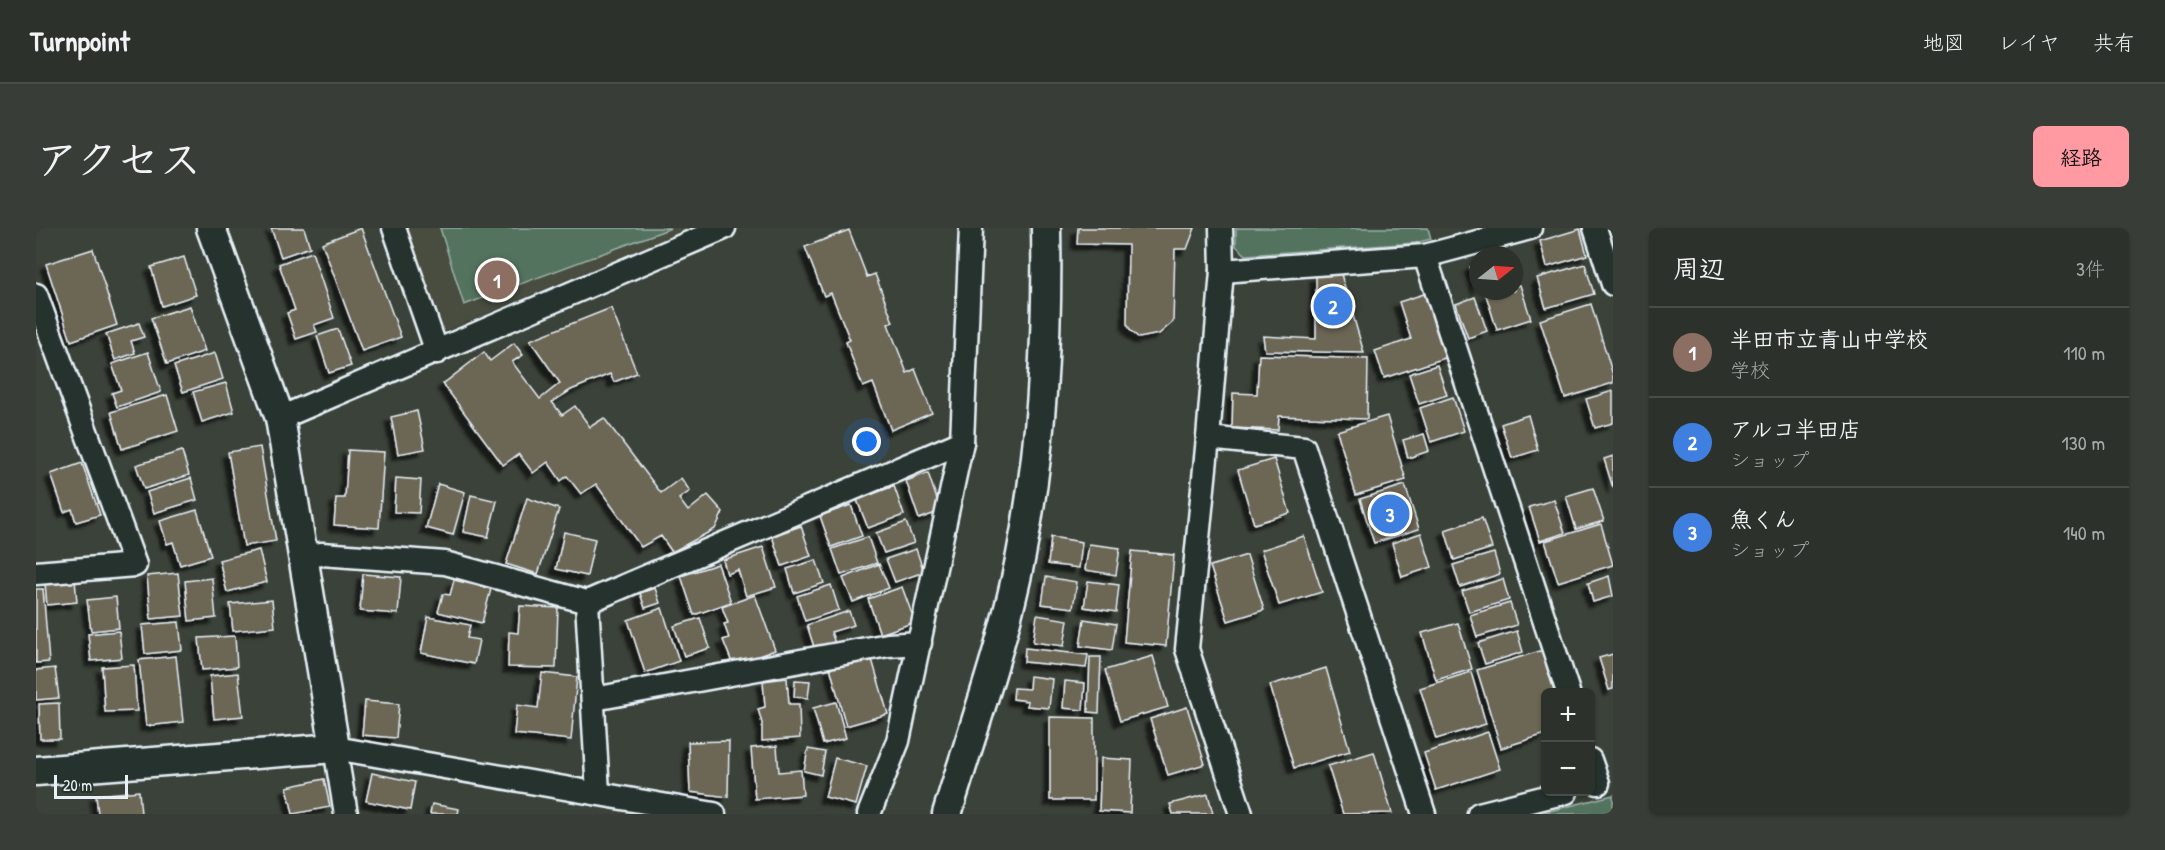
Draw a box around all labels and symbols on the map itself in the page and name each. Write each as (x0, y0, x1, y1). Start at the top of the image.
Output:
north arrow (1469, 246, 1523, 300)
pin: 1 (478, 257, 516, 302)
pin: 2 (1314, 284, 1352, 328)
your location (852, 427, 881, 456)
pin: 3 (1370, 492, 1410, 536)
scale bar (54, 772, 128, 800)

